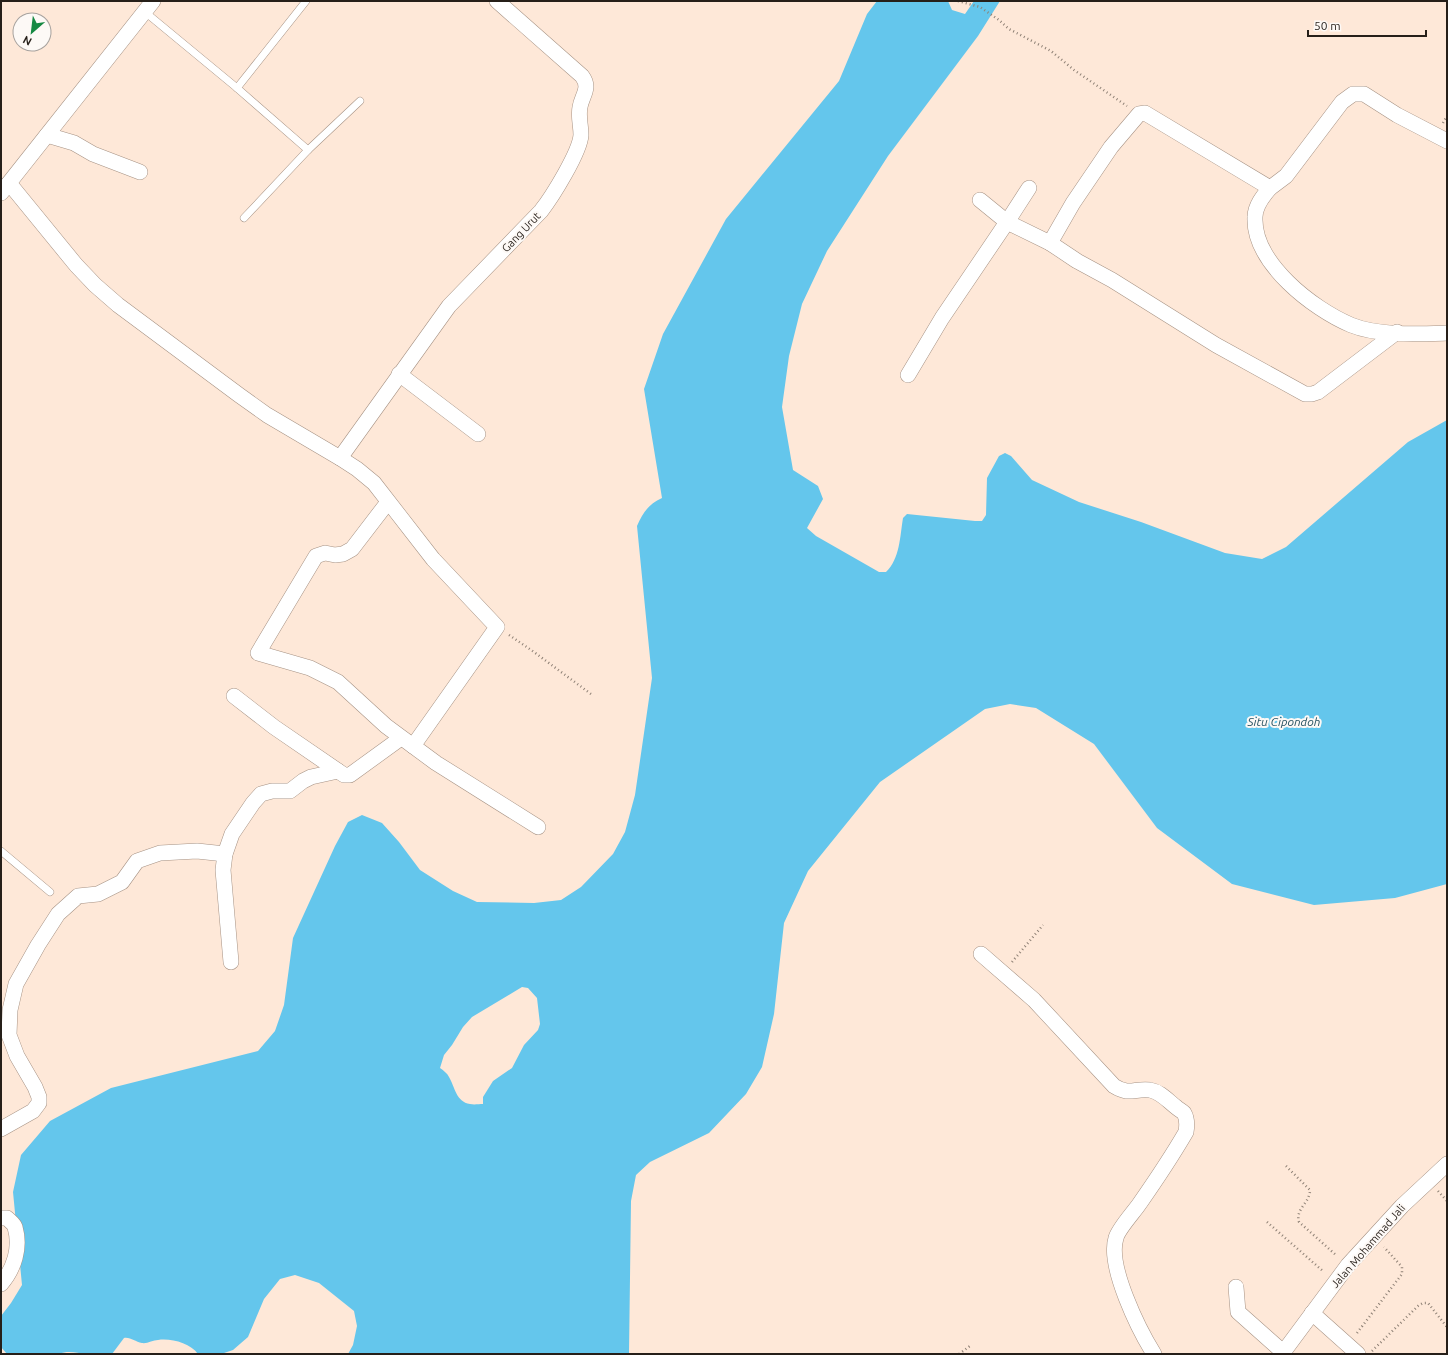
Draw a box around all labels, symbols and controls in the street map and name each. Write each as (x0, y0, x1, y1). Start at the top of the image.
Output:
north arrow (12, 12, 52, 52)
scale bar (1308, 12, 1426, 38)
text: 50 m (1314, 19, 1341, 32)
text: N (21, 34, 34, 48)
street label: Gang Urut (499, 209, 543, 254)
water label: Situ Cipondoh (1247, 715, 1320, 728)
street label: Jalan Mohammad Jali (1329, 1202, 1407, 1290)

